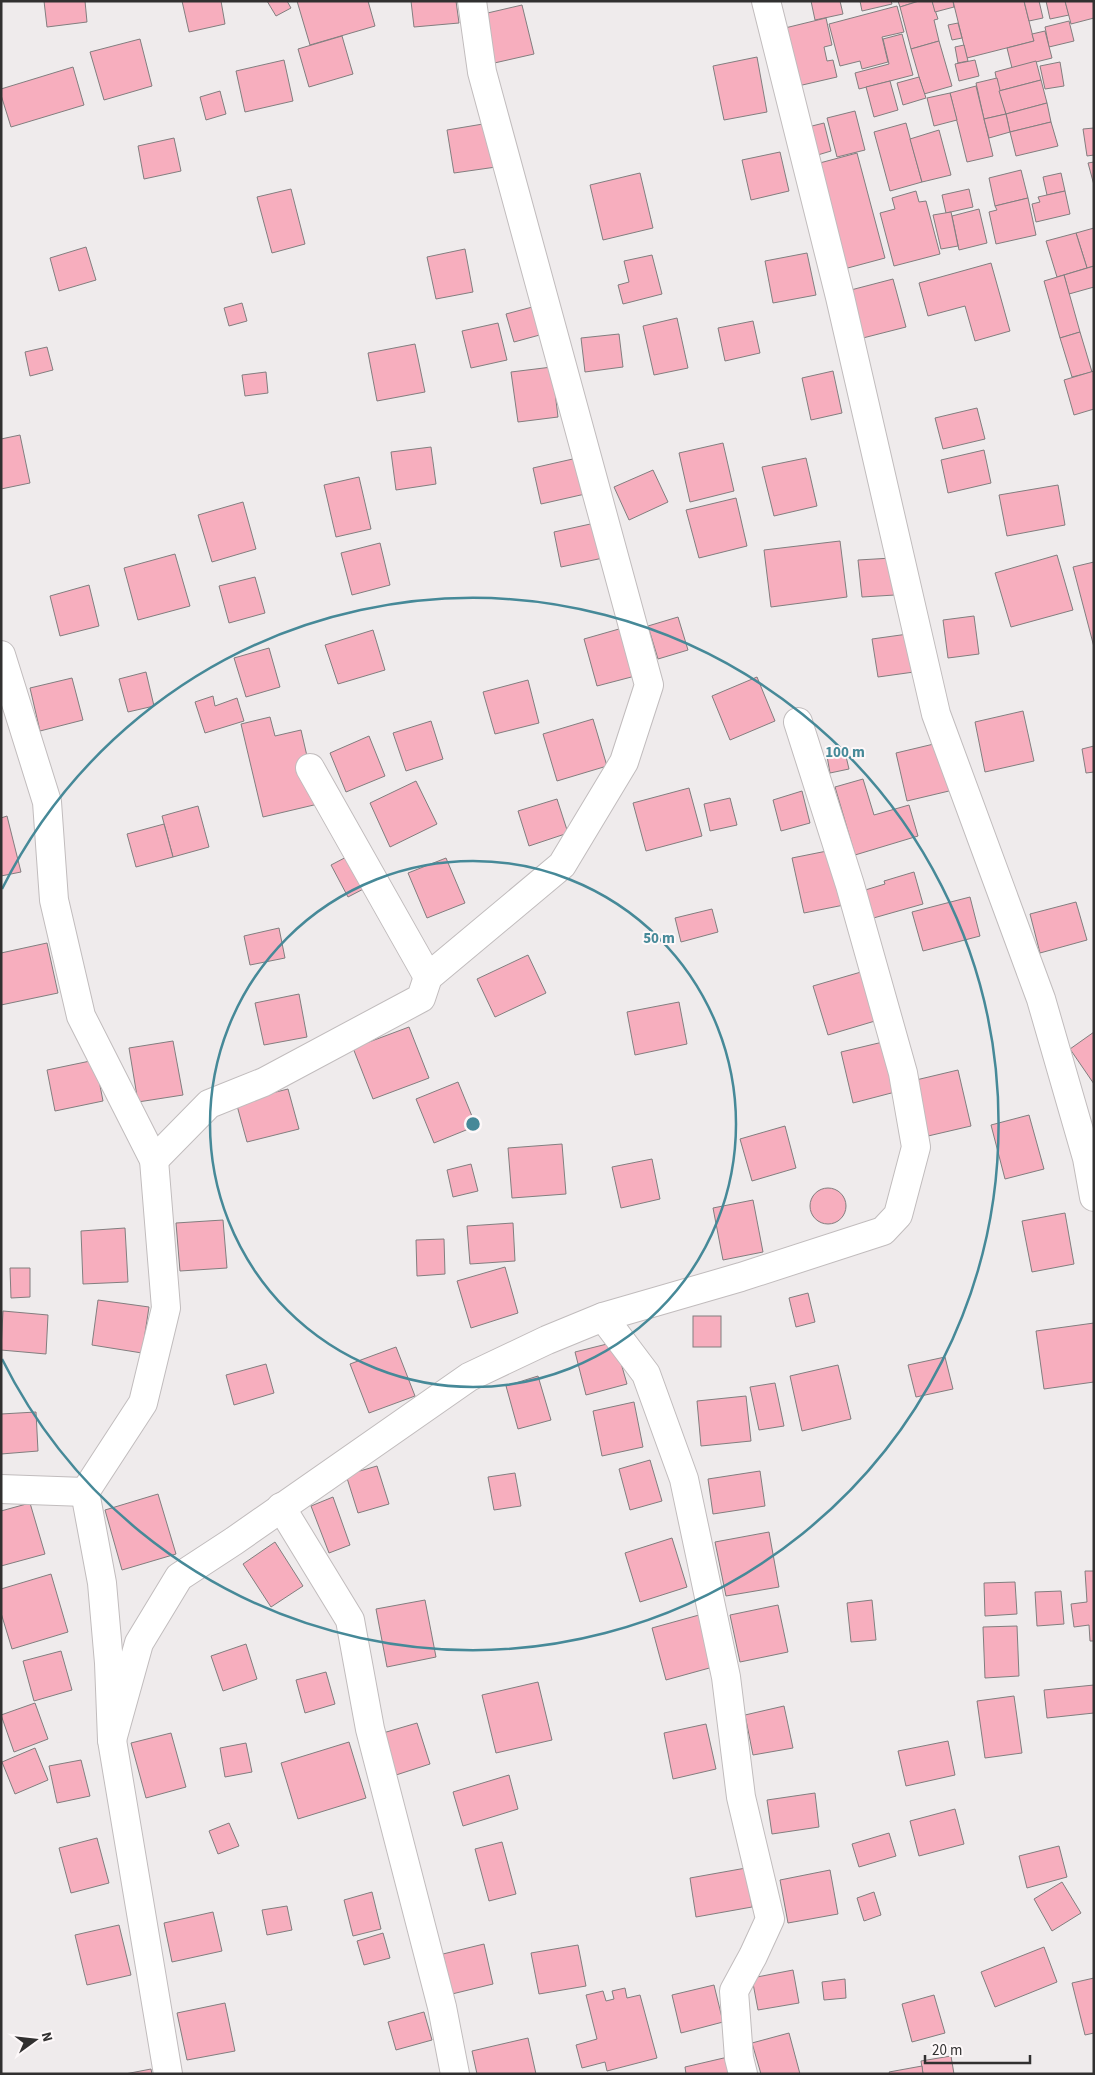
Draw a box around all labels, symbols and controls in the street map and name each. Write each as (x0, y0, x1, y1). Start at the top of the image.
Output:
text: 100 m (825, 742, 865, 763)
text: 50 m (643, 928, 675, 949)
centre of rings (464, 1115, 482, 1133)
north arrow (10, 2015, 60, 2065)
text: N (36, 2030, 57, 2044)
scale bar (925, 2032, 1030, 2064)
text: 20 m (932, 2040, 962, 2061)

